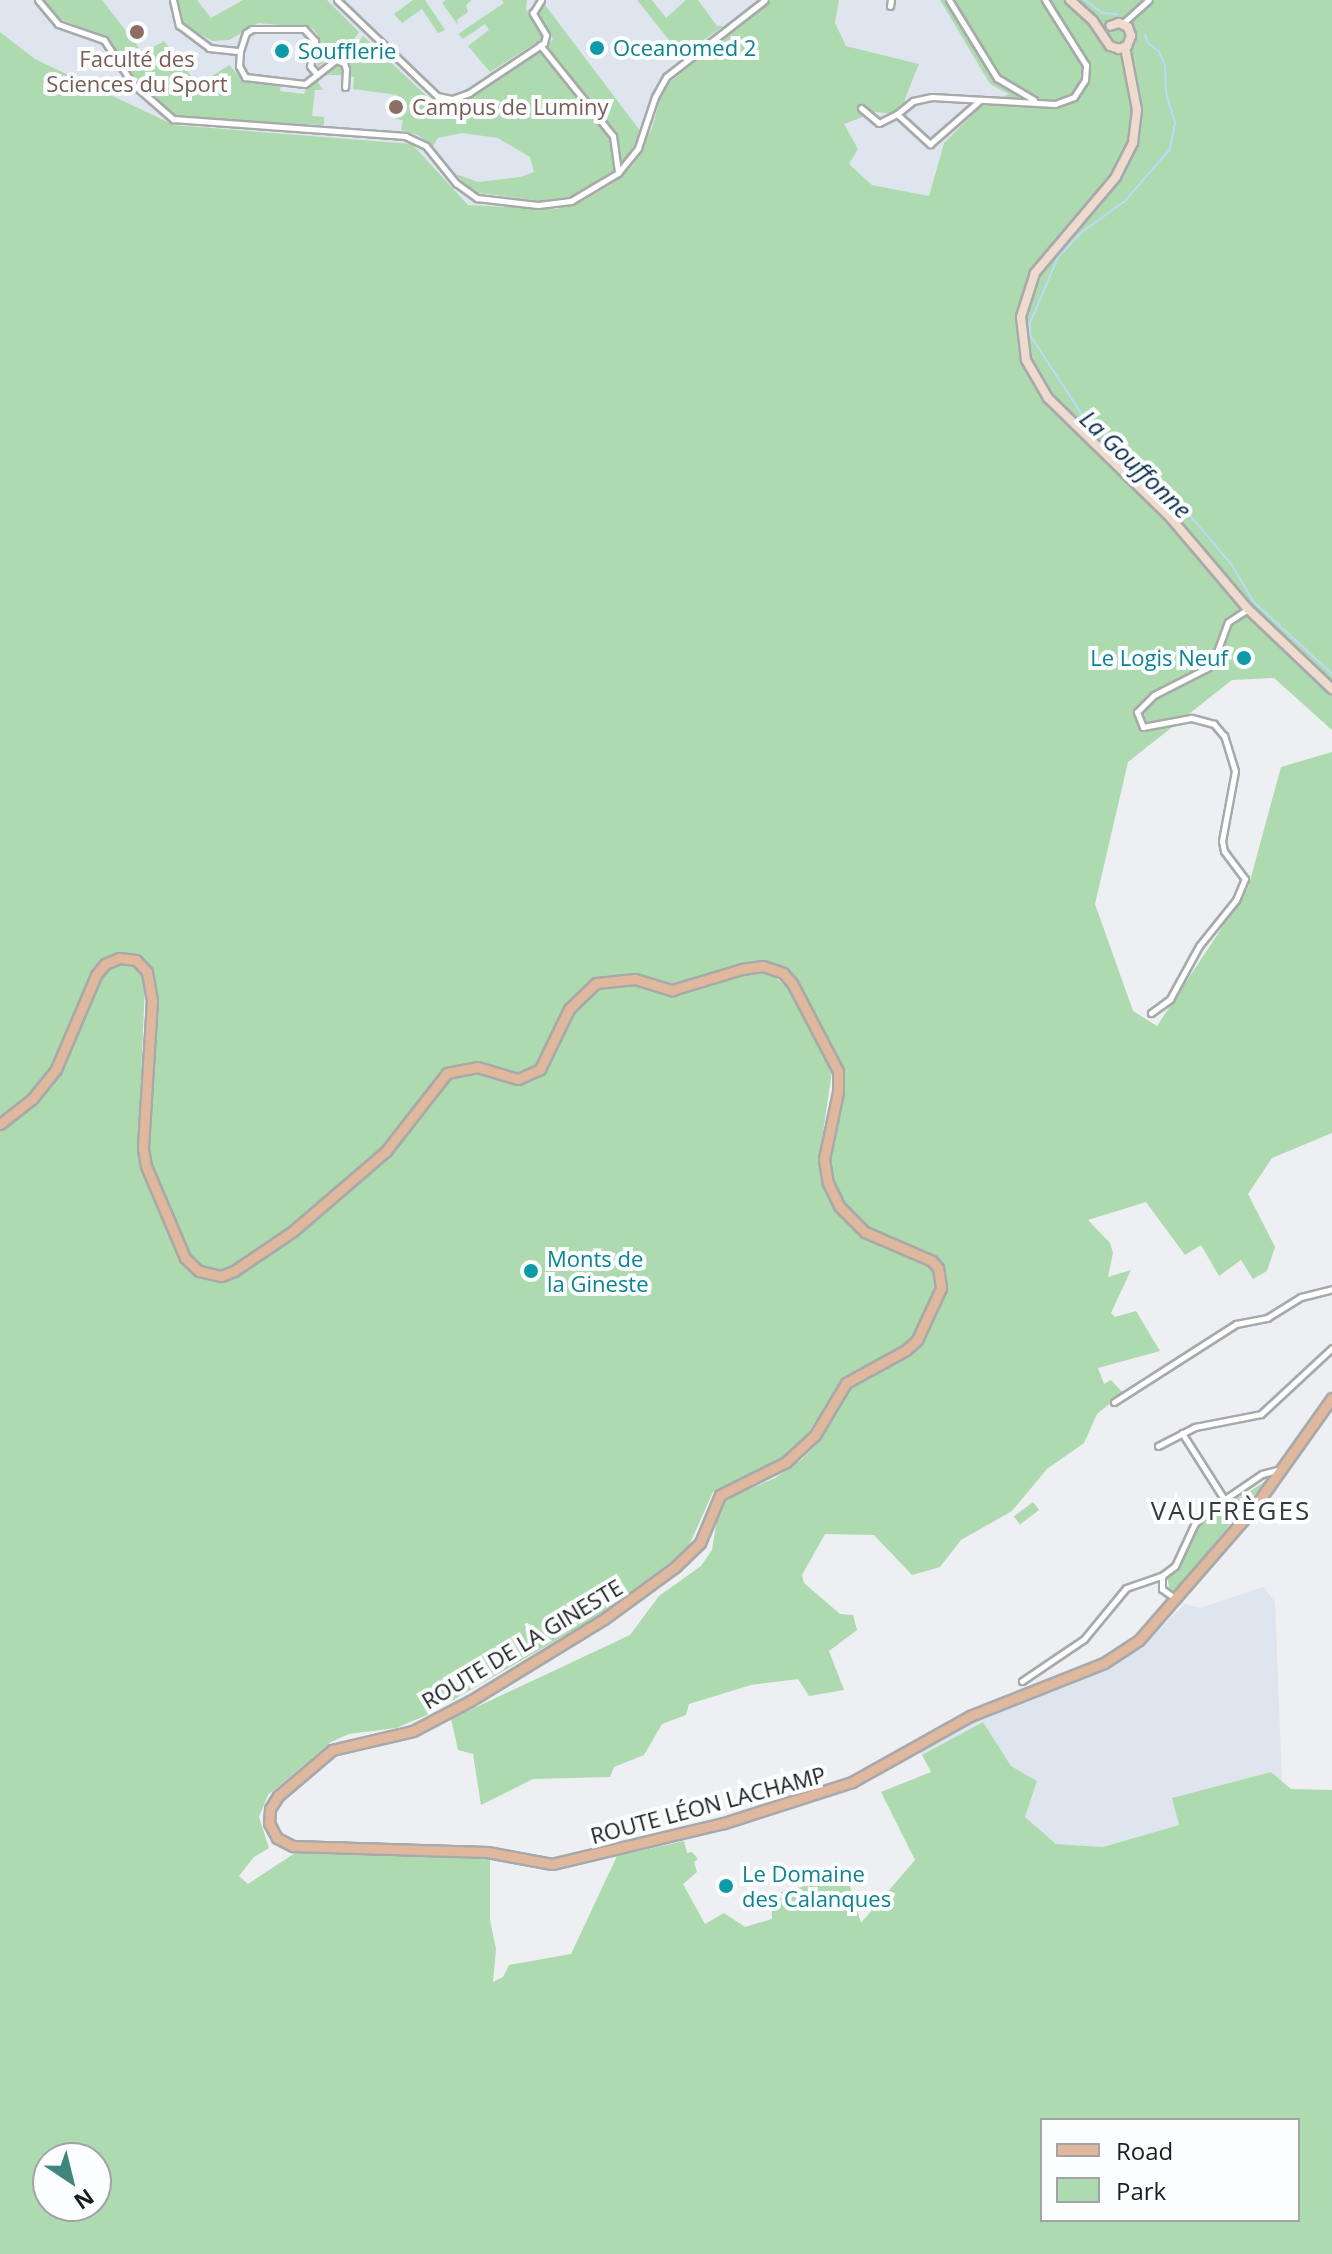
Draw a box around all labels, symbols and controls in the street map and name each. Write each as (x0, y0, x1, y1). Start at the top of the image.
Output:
marker: Faculté des Sciences du Sport (128, 23, 146, 41)
place label: Oceanomed 2 (613, 35, 756, 61)
place label: Soufflerie (298, 38, 396, 64)
marker: Oceanomed 2 (588, 39, 606, 57)
marker: Soufflerie (273, 42, 291, 60)
place label: Faculté des Sciences du Sport (46, 45, 228, 96)
place label: Campus de Luminy (412, 94, 609, 120)
marker: Campus de Luminy (387, 98, 405, 116)
water label: La Gouffonne (1075, 404, 1197, 524)
place label: Le Logis Neuf (1090, 645, 1228, 671)
marker: Le Logis Neuf (1235, 649, 1253, 667)
place label: Monts de la Gineste (547, 1245, 649, 1296)
marker: Monts de la Gineste (522, 1262, 540, 1280)
district label: VAUFRÈGES (1151, 1495, 1311, 1527)
street label: ROUTE DE LA GINESTE (417, 1574, 627, 1714)
street label: ROUTE LÉON LACHAMP (588, 1761, 828, 1849)
place label: Le Domaine des Calanques (742, 1860, 891, 1912)
marker: Le Domaine des Calanques (717, 1877, 735, 1895)
legend (1040, 2118, 1300, 2222)
text: Road (1116, 2134, 1173, 2167)
north arrow (32, 2142, 112, 2222)
text: Park (1116, 2174, 1166, 2207)
text: N (69, 2183, 101, 2217)

